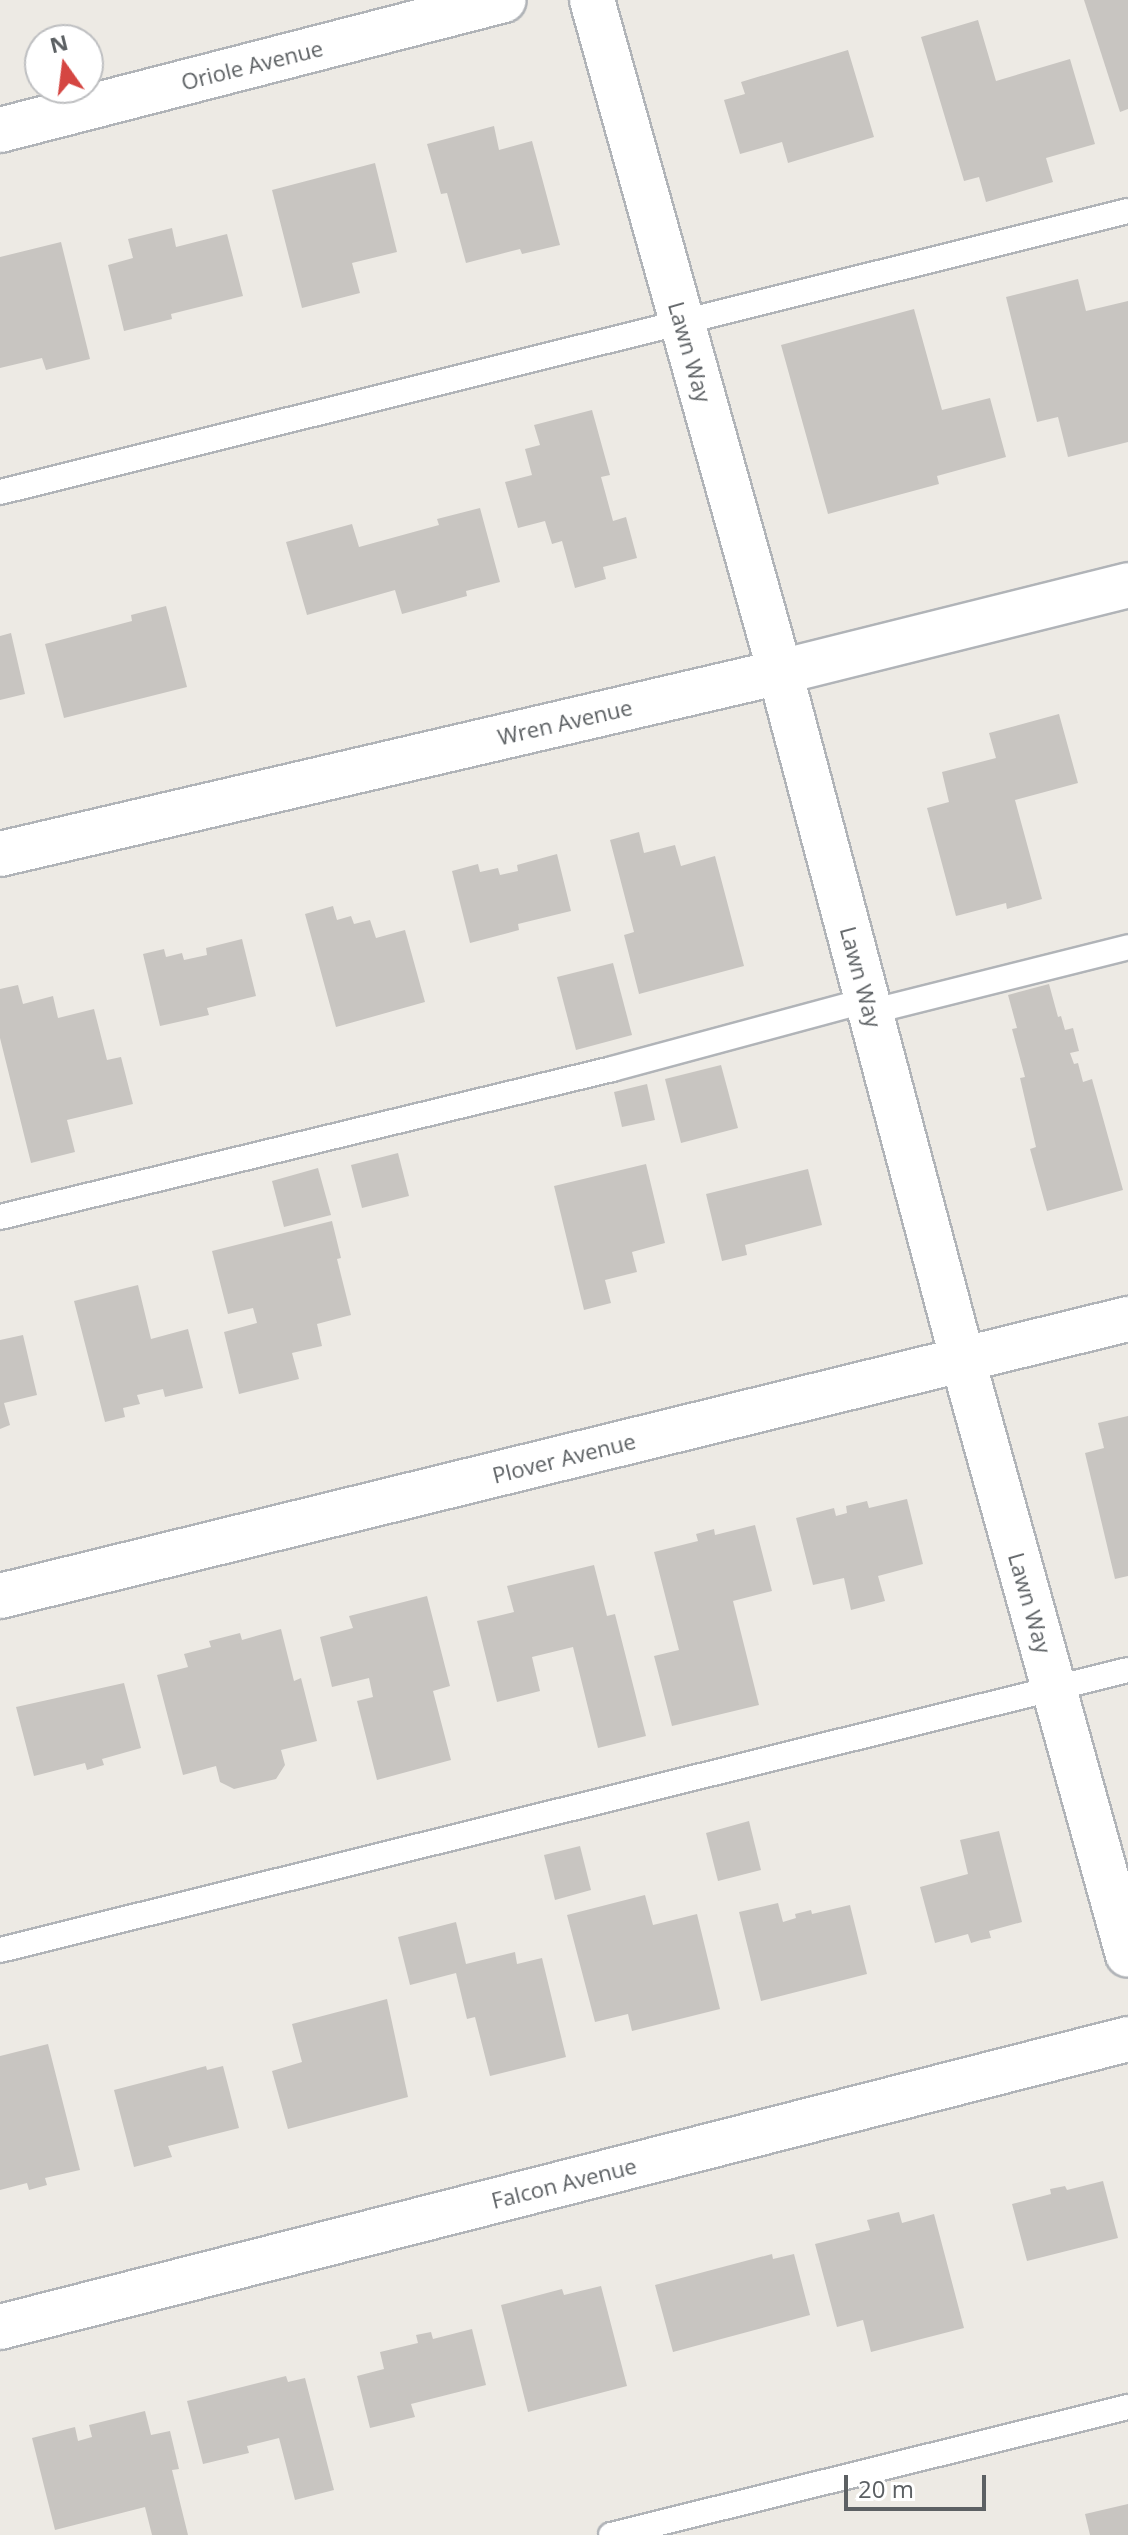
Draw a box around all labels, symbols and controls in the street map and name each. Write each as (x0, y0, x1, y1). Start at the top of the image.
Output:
north arrow (24, 24, 104, 104)
text: N (46, 26, 71, 59)
street label: Oriole Avenue (178, 35, 326, 95)
street label: Lawn Way (663, 299, 717, 405)
street label: Wren Avenue (495, 694, 635, 750)
street label: Lawn Way (835, 924, 887, 1030)
street label: Plover Avenue (490, 1427, 638, 1489)
street label: Lawn Way (1003, 1550, 1057, 1656)
street label: Falcon Avenue (489, 2152, 639, 2214)
scale bar (848, 2459, 990, 2509)
text: 20 m (858, 2472, 914, 2505)

